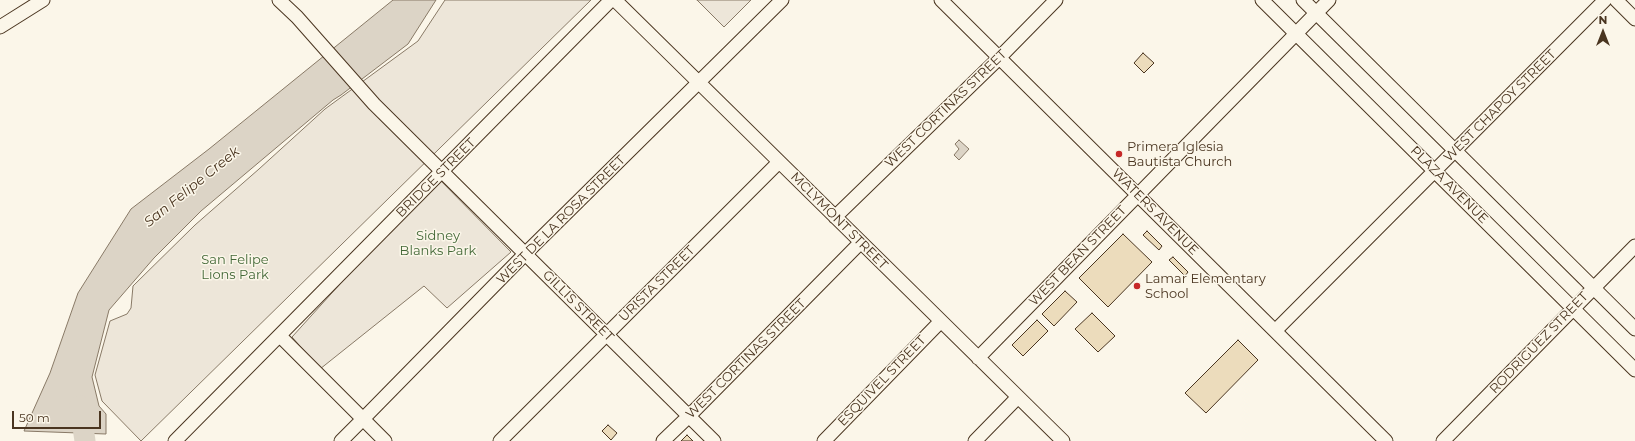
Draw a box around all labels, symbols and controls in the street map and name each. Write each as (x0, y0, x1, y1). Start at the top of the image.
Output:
north arrow (1583, 12, 1623, 52)
text: N (1599, 13, 1607, 27)
street label: WEST CORTINAS STREET (882, 47, 1010, 171)
street label: WEST CHAPOY STREET (1441, 47, 1559, 165)
street label: BRIDGE STREET (393, 135, 479, 221)
place label: Primera Iglesia Bautista Church (1127, 139, 1232, 170)
water label: San Felipe Creek (141, 143, 243, 231)
street label: PLAZA AVENUE (1407, 143, 1491, 227)
marker: Primera Iglesia Bautista Church (1114, 149, 1124, 159)
street label: WEST DE LA ROSA STREET (493, 152, 629, 288)
street label: WATERS AVENUE (1109, 166, 1201, 258)
street label: MCLYMONT STREET (787, 169, 891, 273)
street label: WEST BEAN STREET (1026, 203, 1130, 309)
park label: Sidney Blanks Park (400, 228, 476, 259)
street label: URISTA STREET (616, 243, 698, 325)
park label: San Felipe Lions Park (201, 252, 269, 283)
street label: GILLIS STREET (539, 267, 617, 345)
place label: Lamar Elementary School (1145, 271, 1266, 302)
marker: Lamar Elementary School (1132, 281, 1142, 291)
street label: RODRIGUEZ STREET (1487, 289, 1591, 397)
street label: WEST CORTINAS STREET (683, 296, 809, 422)
street label: ESQUIVEL STREET (835, 332, 929, 430)
scale bar (14, 403, 103, 429)
text: 50 m (19, 410, 50, 425)

